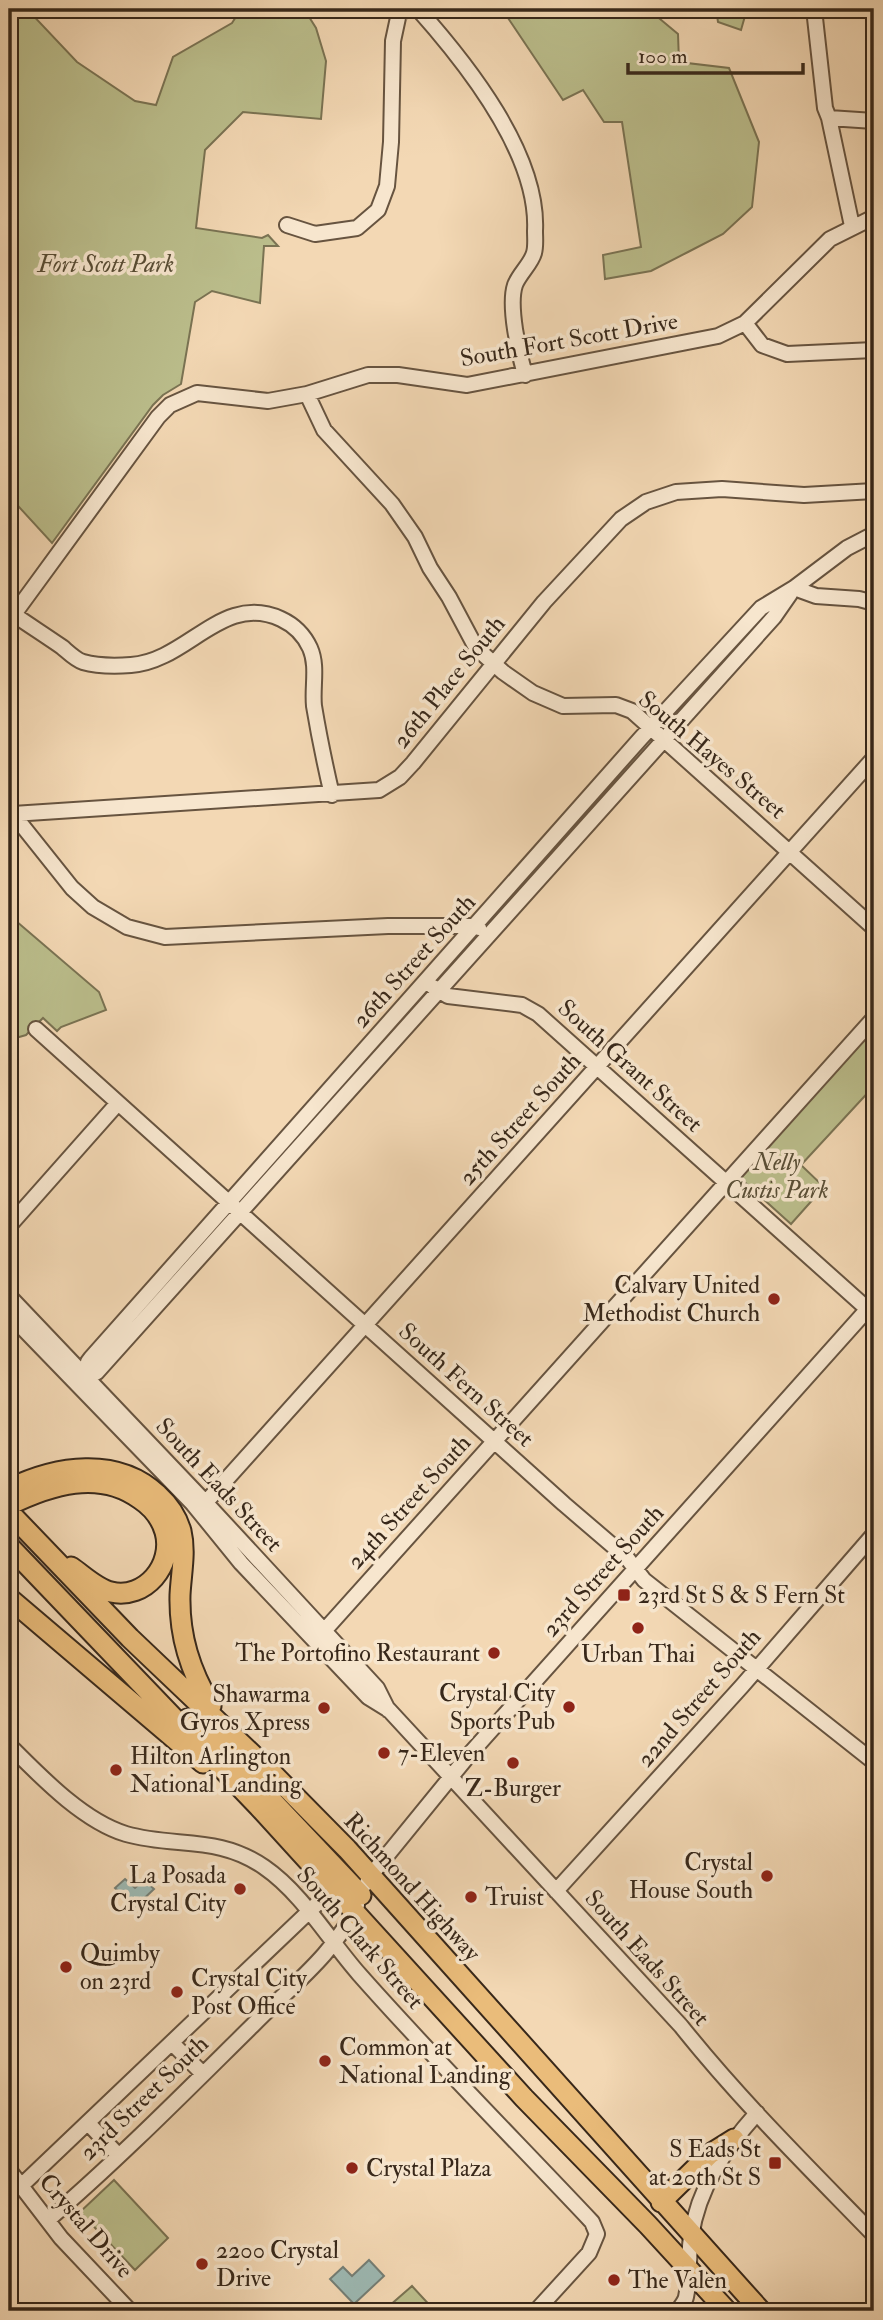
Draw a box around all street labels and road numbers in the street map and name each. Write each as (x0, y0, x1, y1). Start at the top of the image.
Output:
street label: South Fort Scott Drive (458, 306, 680, 374)
street label: 26th Place South (386, 609, 512, 755)
street label: South Hayes Street (632, 684, 792, 826)
street label: 26th Street South (346, 887, 483, 1035)
street label: South Grant Street (551, 993, 709, 1139)
street label: 25th Street South (452, 1046, 588, 1192)
street label: South Fern Street (392, 1316, 540, 1454)
street label: South Eads Street (149, 1411, 289, 1559)
street label: 24th Street South (340, 1428, 478, 1576)
street label: 23rd Street South (535, 1498, 671, 1644)
street label: 22nd Street South (630, 1622, 768, 1774)
street label: Richmond Highway (337, 1806, 487, 1968)
street label: South Clark Street (289, 1860, 431, 2016)
street label: South Eads Street (578, 1883, 716, 2033)
street label: 23rd Street South (73, 2028, 215, 2167)
street label: Crystal Drive (32, 2167, 140, 2285)

